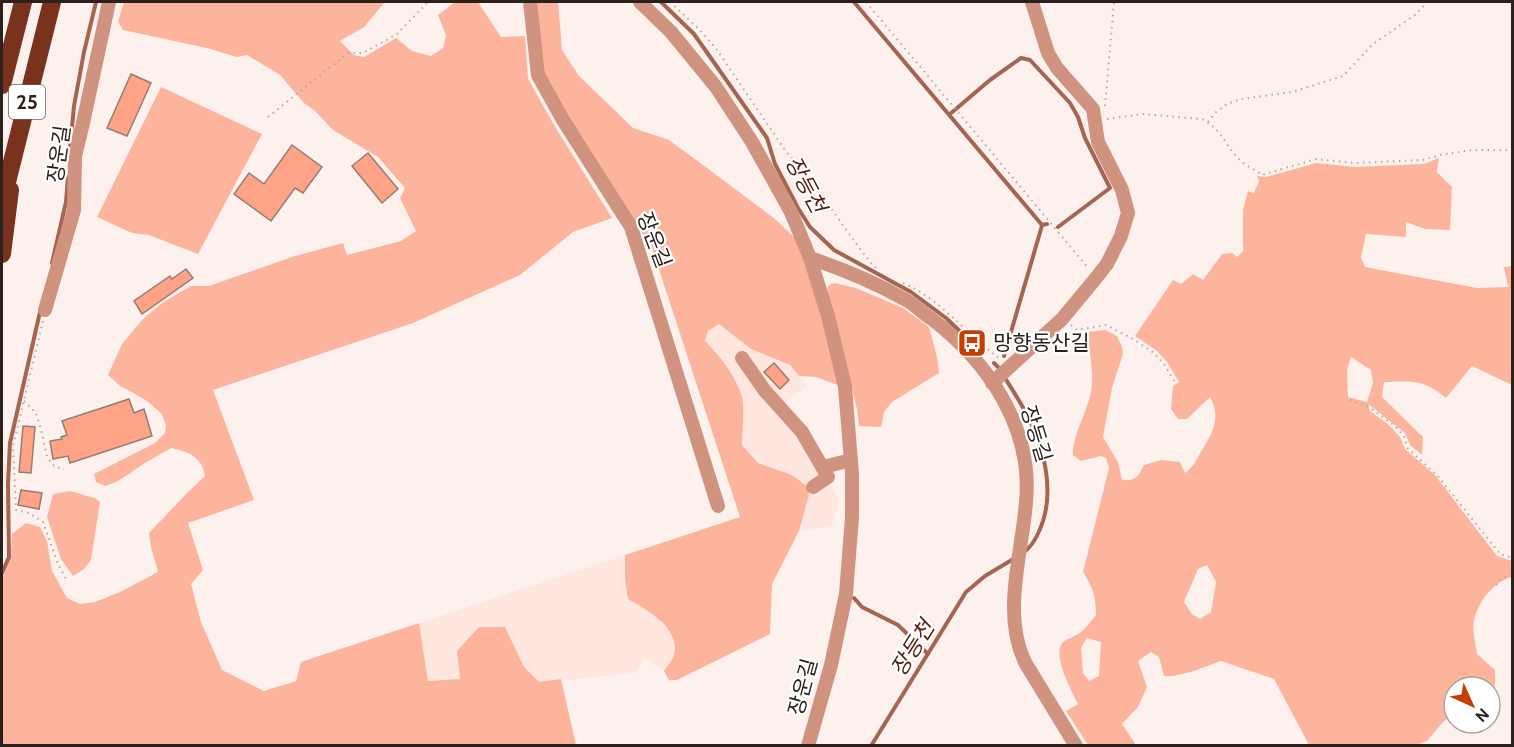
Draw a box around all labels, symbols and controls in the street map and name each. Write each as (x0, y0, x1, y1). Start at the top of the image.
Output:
road number: 25 (9, 85, 45, 119)
street label: 장운길 (42, 123, 75, 184)
water label: 장등천 (779, 151, 833, 220)
street label: 장운길 (632, 208, 677, 271)
bus stop icon: 망향동산길 (956, 327, 988, 359)
place label: 망향동산길 (993, 330, 1090, 355)
street label: 장등길 (1016, 402, 1057, 465)
water label: 장등천 (885, 613, 941, 681)
street label: 장운길 (783, 656, 822, 718)
north arrow (1442, 675, 1502, 735)
text: N (1472, 705, 1493, 726)

